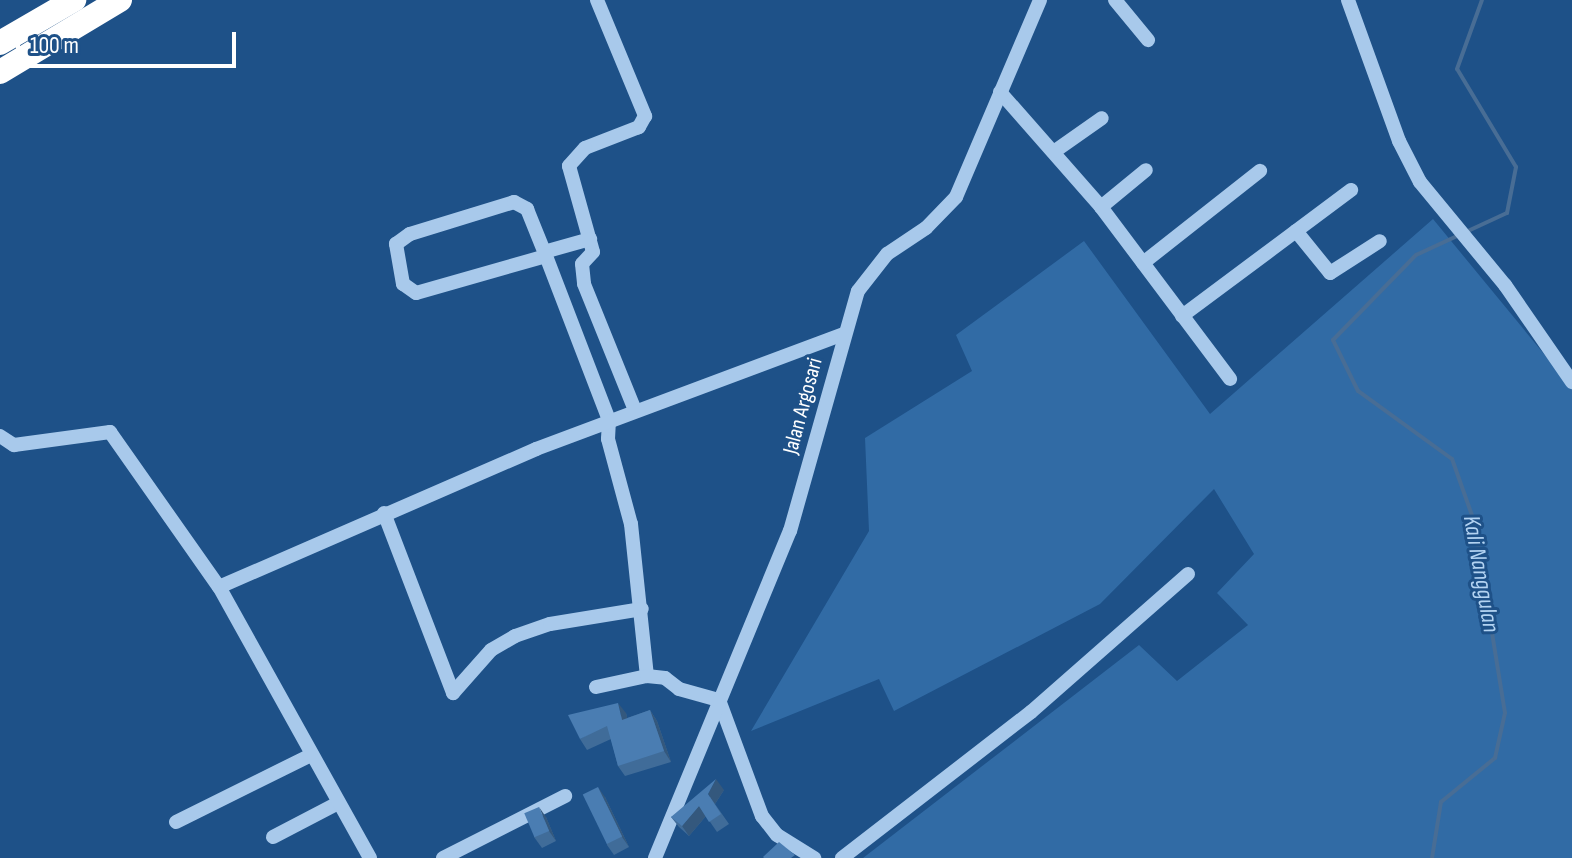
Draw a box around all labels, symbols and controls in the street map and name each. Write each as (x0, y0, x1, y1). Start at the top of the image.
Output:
scale bar (20, 16, 240, 66)
text: 100 m (30, 31, 79, 60)
street label: Jalan Argosari (778, 355, 828, 457)
water label: Kali Nanggulan (1457, 513, 1505, 635)

